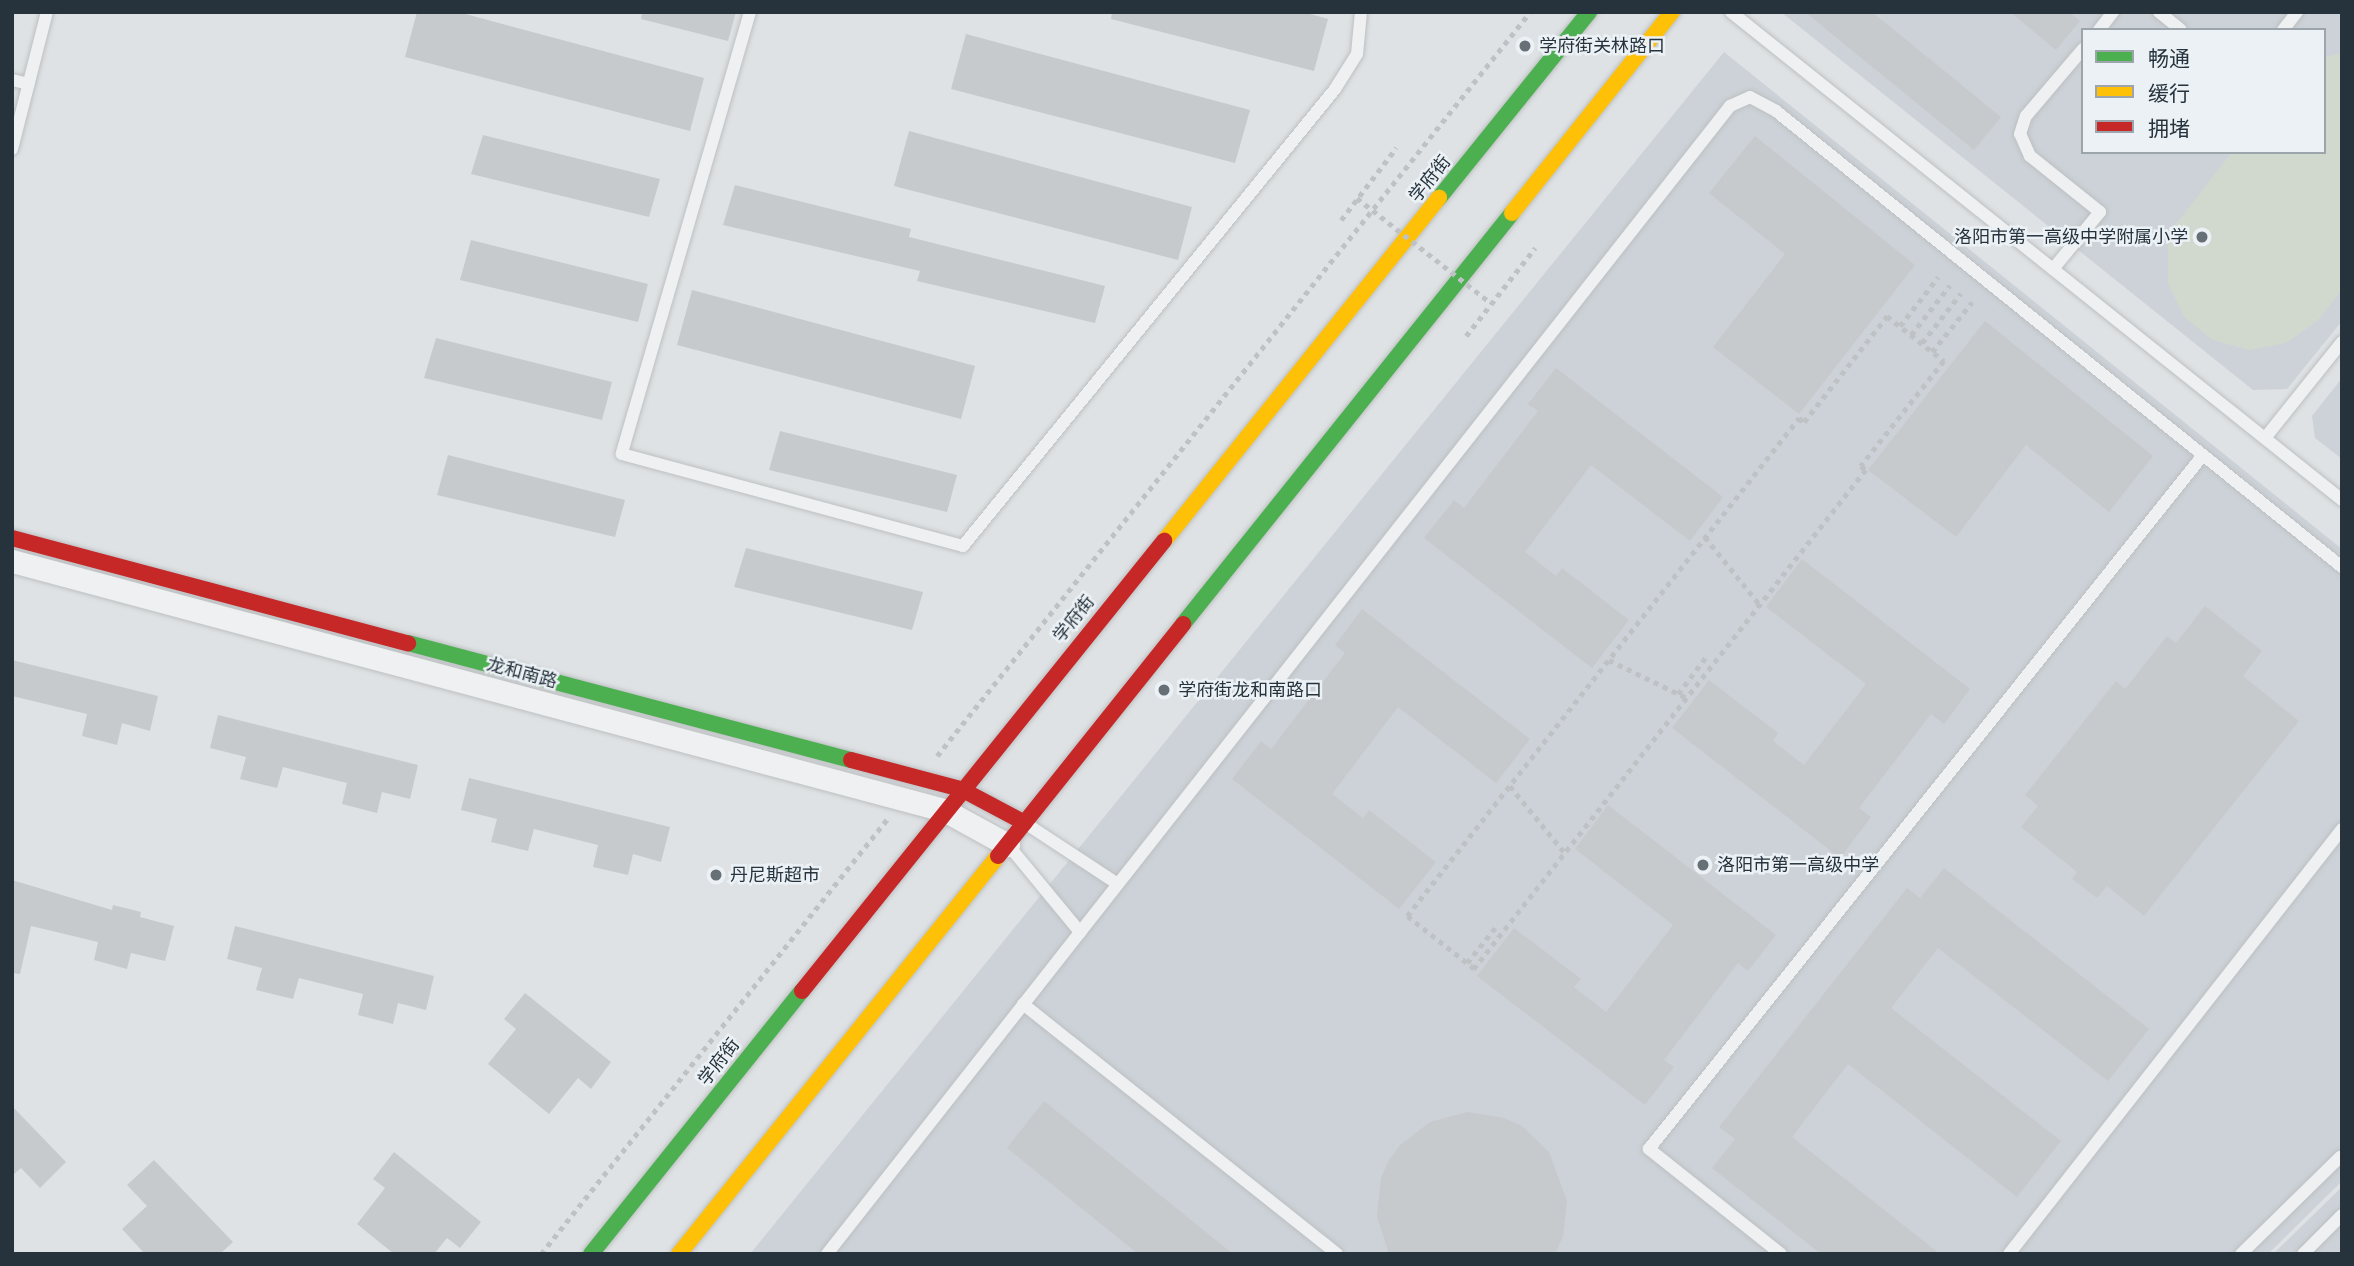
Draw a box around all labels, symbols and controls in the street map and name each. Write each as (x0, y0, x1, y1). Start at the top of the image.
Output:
legend (2081, 28, 2326, 154)
place label: 学府街关林路口 (1539, 35, 1665, 57)
marker: 学府街关林路口 (1517, 38, 1533, 54)
text: 畅通 (2148, 45, 2190, 72)
text: 缓行 (2148, 80, 2190, 107)
text: 拥堵 (2148, 115, 2190, 142)
street label: 学府街 (1405, 151, 1455, 207)
place label: 洛阳市第一高级中学附属小学 (1954, 226, 2188, 248)
marker: 洛阳市第一高级中学附属小学 (2194, 229, 2210, 245)
street label: 学府街 (1049, 591, 1099, 647)
street label: 龙和南路 (484, 653, 560, 693)
place label: 学府街龙和南路口 (1178, 679, 1322, 701)
marker: 学府街龙和南路口 (1156, 682, 1172, 698)
place label: 洛阳市第一高级中学 (1717, 854, 1879, 876)
marker: 洛阳市第一高级中学 (1695, 857, 1711, 873)
place label: 丹尼斯超市 (730, 864, 820, 886)
marker: 丹尼斯超市 (708, 867, 724, 883)
street label: 学府街 (694, 1034, 744, 1090)

